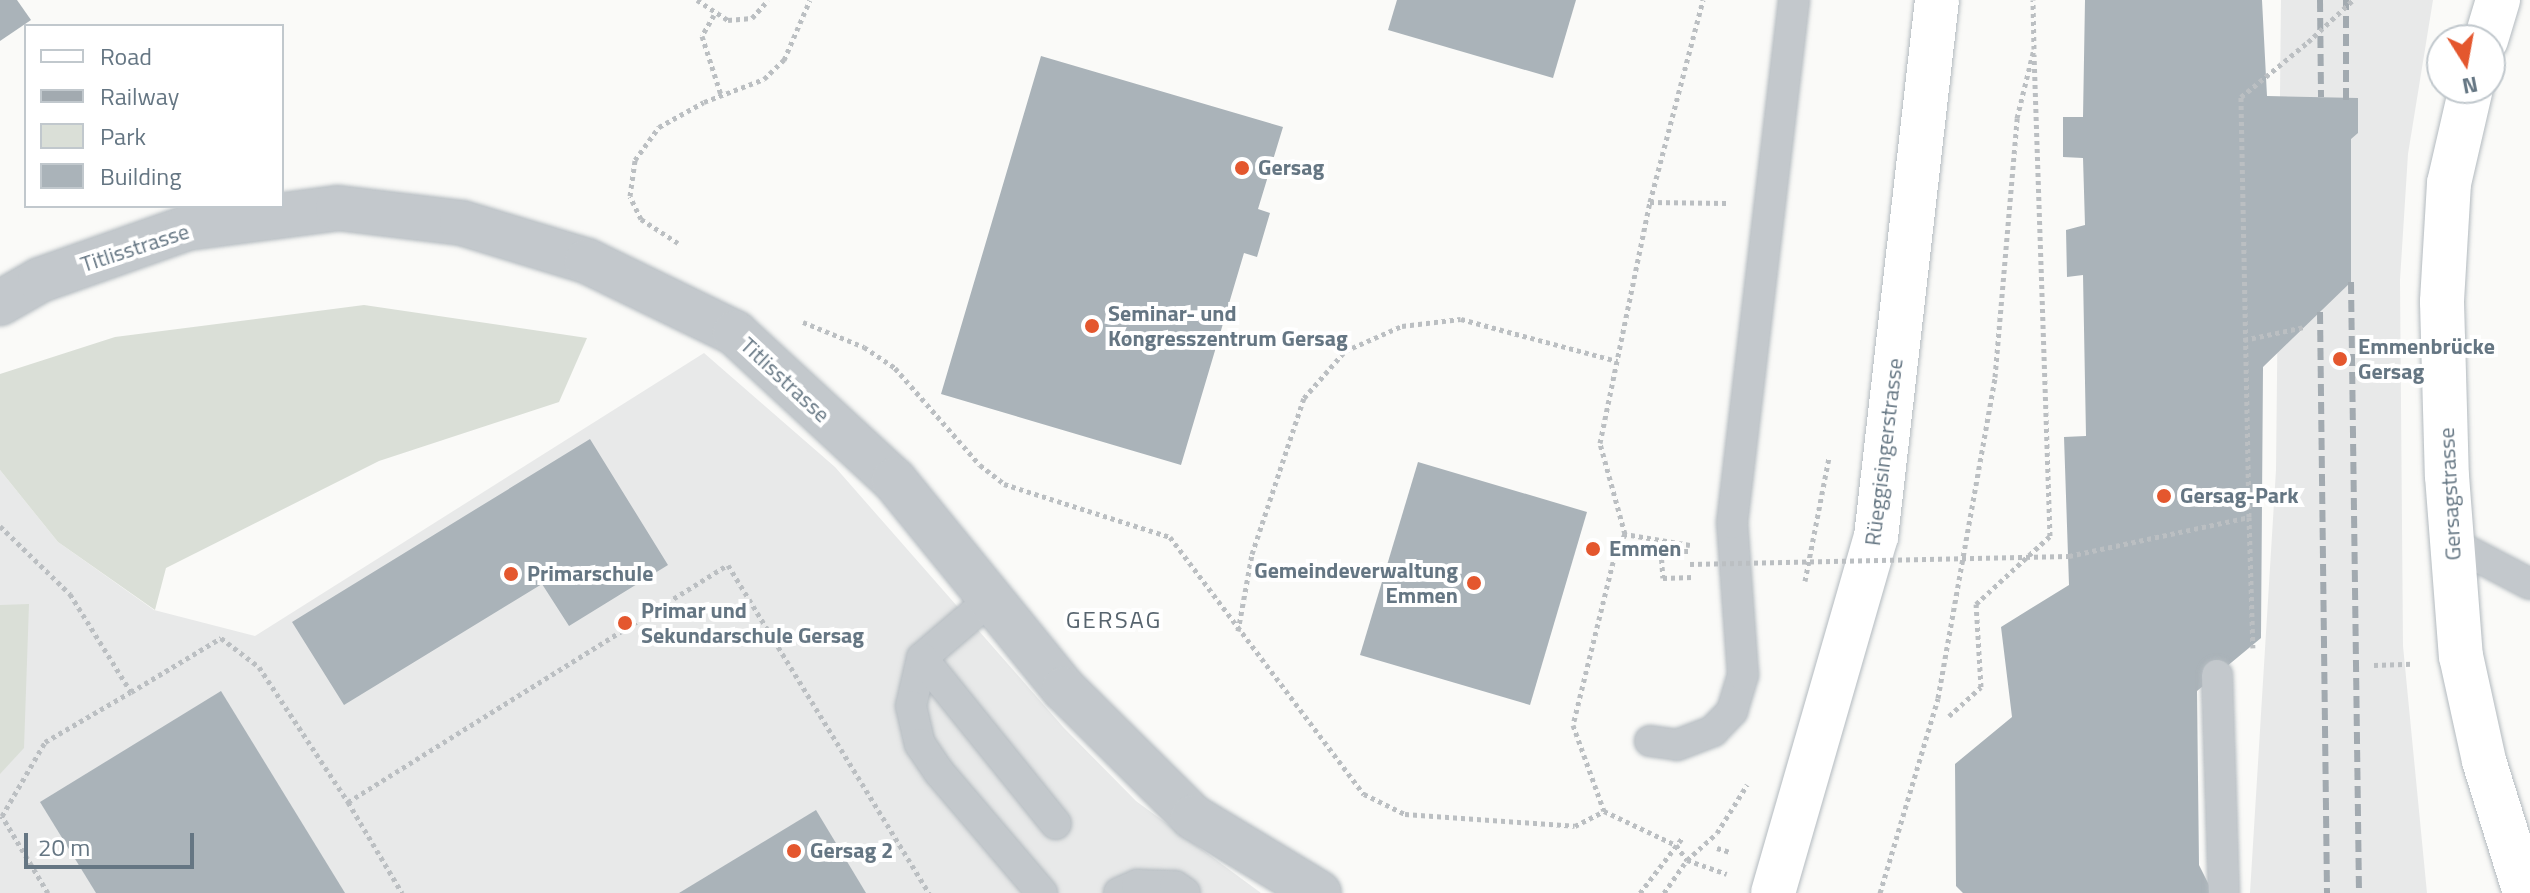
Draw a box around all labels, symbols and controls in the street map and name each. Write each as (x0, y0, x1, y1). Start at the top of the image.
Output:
legend (24, 24, 284, 208)
north arrow (2426, 24, 2506, 104)
text: Road (100, 38, 152, 74)
text: N (2459, 67, 2481, 104)
text: Railway (100, 78, 179, 114)
text: Park (100, 118, 146, 154)
place label: Gersag (1258, 155, 1324, 181)
text: Building (100, 158, 182, 194)
marker: Gersag (1233, 159, 1251, 177)
street label: Titlisstrasse (77, 218, 193, 278)
place label: Seminar- und Kongresszentrum Gersag (1108, 300, 1348, 352)
marker: Seminar- und Kongresszentrum Gersag (1083, 317, 1101, 335)
street label: Titlisstrasse (735, 332, 835, 428)
place label: Emmenbrücke Gersag (2358, 333, 2495, 384)
marker: Emmenbrücke Gersag (2329, 348, 2351, 370)
street label: Rüeggisingerstrasse (1859, 357, 1909, 547)
street label: Gersagstrasse (2433, 427, 2467, 561)
place label: Gersag-Park (2180, 483, 2299, 509)
marker: Gersag-Park (2155, 487, 2173, 505)
place label: Emmen (1609, 536, 1681, 562)
marker: Emmen (1584, 540, 1602, 558)
place label: Gemeindeverwaltung Emmen (1254, 557, 1458, 608)
place label: Primarschule (527, 561, 653, 587)
marker: Primarschule (502, 565, 520, 583)
marker: Gemeindeverwaltung Emmen (1465, 574, 1483, 592)
place label: Primar und Sekundarschule Gersag (641, 597, 864, 648)
district label: GERSAG (1066, 606, 1162, 634)
marker: Primar und Sekundarschule Gersag (616, 614, 634, 632)
scale bar (28, 817, 198, 867)
text: 20 m (38, 829, 90, 865)
place label: Gersag 2 (810, 838, 893, 864)
marker: Gersag 2 (785, 842, 803, 860)

